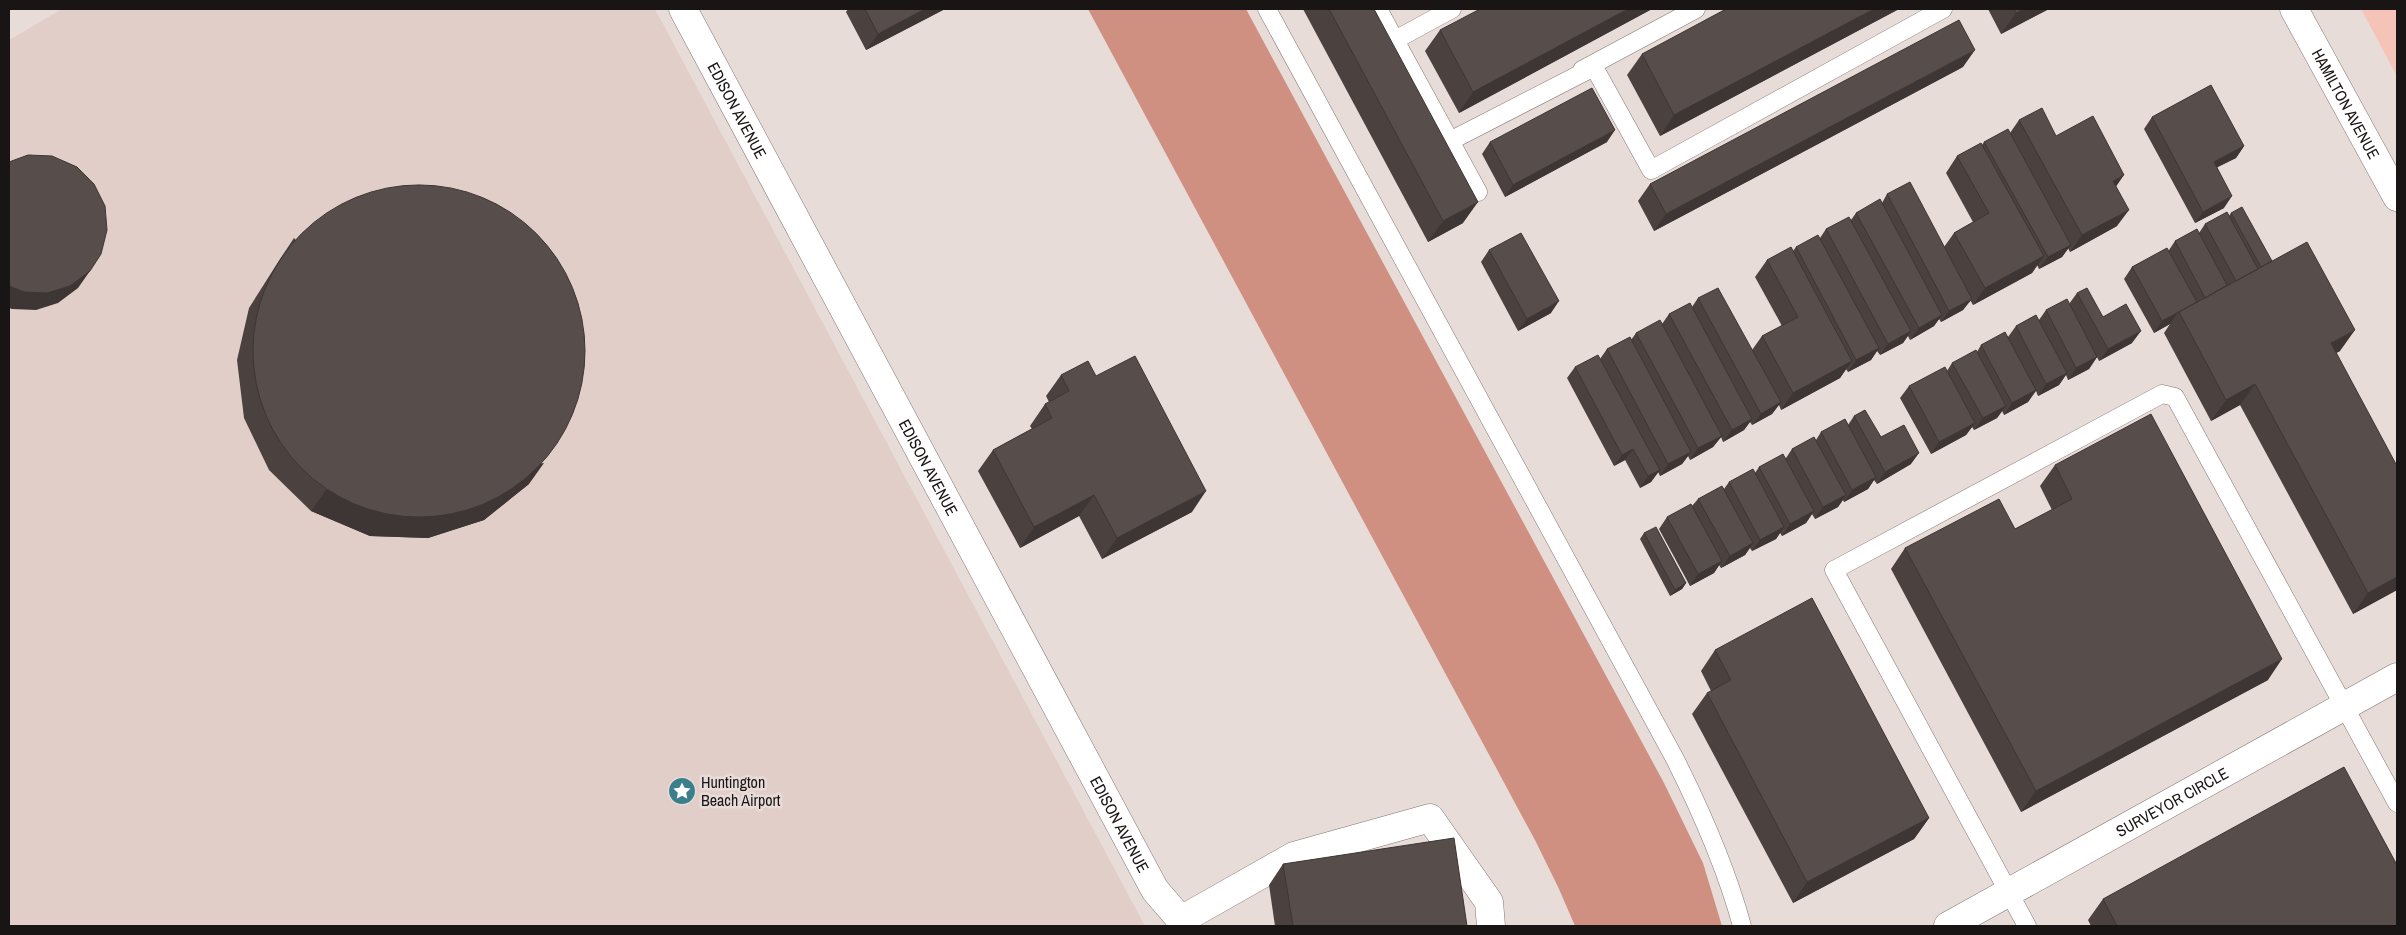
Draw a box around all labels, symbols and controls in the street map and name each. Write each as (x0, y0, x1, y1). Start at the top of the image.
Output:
street label: HAMILTON AVENUE (2307, 45, 2385, 163)
street label: EDISON AVENUE (702, 58, 772, 162)
street label: EDISON AVENUE (894, 415, 963, 519)
street label: SURVEYOR CIRCLE (2112, 762, 2232, 842)
place label: Huntington Beach Airport (701, 771, 781, 811)
street label: EDISON AVENUE (1085, 772, 1155, 876)
place icon: Huntington Beach Airport (667, 776, 697, 806)

